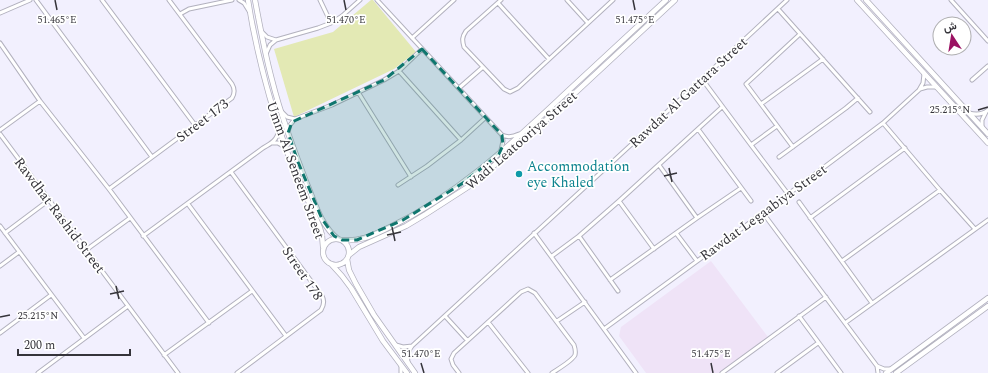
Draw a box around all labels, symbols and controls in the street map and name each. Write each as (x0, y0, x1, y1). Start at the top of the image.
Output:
text: 51.465°E (37, 12, 77, 28)
text: 51.470°E (326, 12, 366, 28)
text: 51.475°E (615, 12, 655, 28)
north arrow (932, 16, 972, 56)
text: ش (942, 17, 958, 36)
street label: Rawdat Al Gattara Street (624, 32, 752, 153)
street label: Wadi Leatooriya Street (461, 86, 582, 195)
street label: Street 173 (172, 94, 233, 147)
street label: Umm Al Seneem Street (261, 98, 330, 242)
text: 25.215°N (930, 102, 970, 118)
street label: Rawdhat Rashid Street (9, 153, 110, 278)
place label: Accommodation eye Khaled (527, 156, 630, 193)
street label: Rawdat Legaabiya Street (695, 159, 831, 266)
marker: Accommodation eye Khaled (514, 169, 524, 179)
street label: Street 178 (277, 242, 328, 305)
text: 25.215°N (18, 308, 58, 324)
scale bar (18, 331, 130, 357)
text: 200 m (24, 336, 55, 355)
text: 51.470°E (401, 346, 441, 362)
text: 51.475°E (691, 346, 731, 362)

